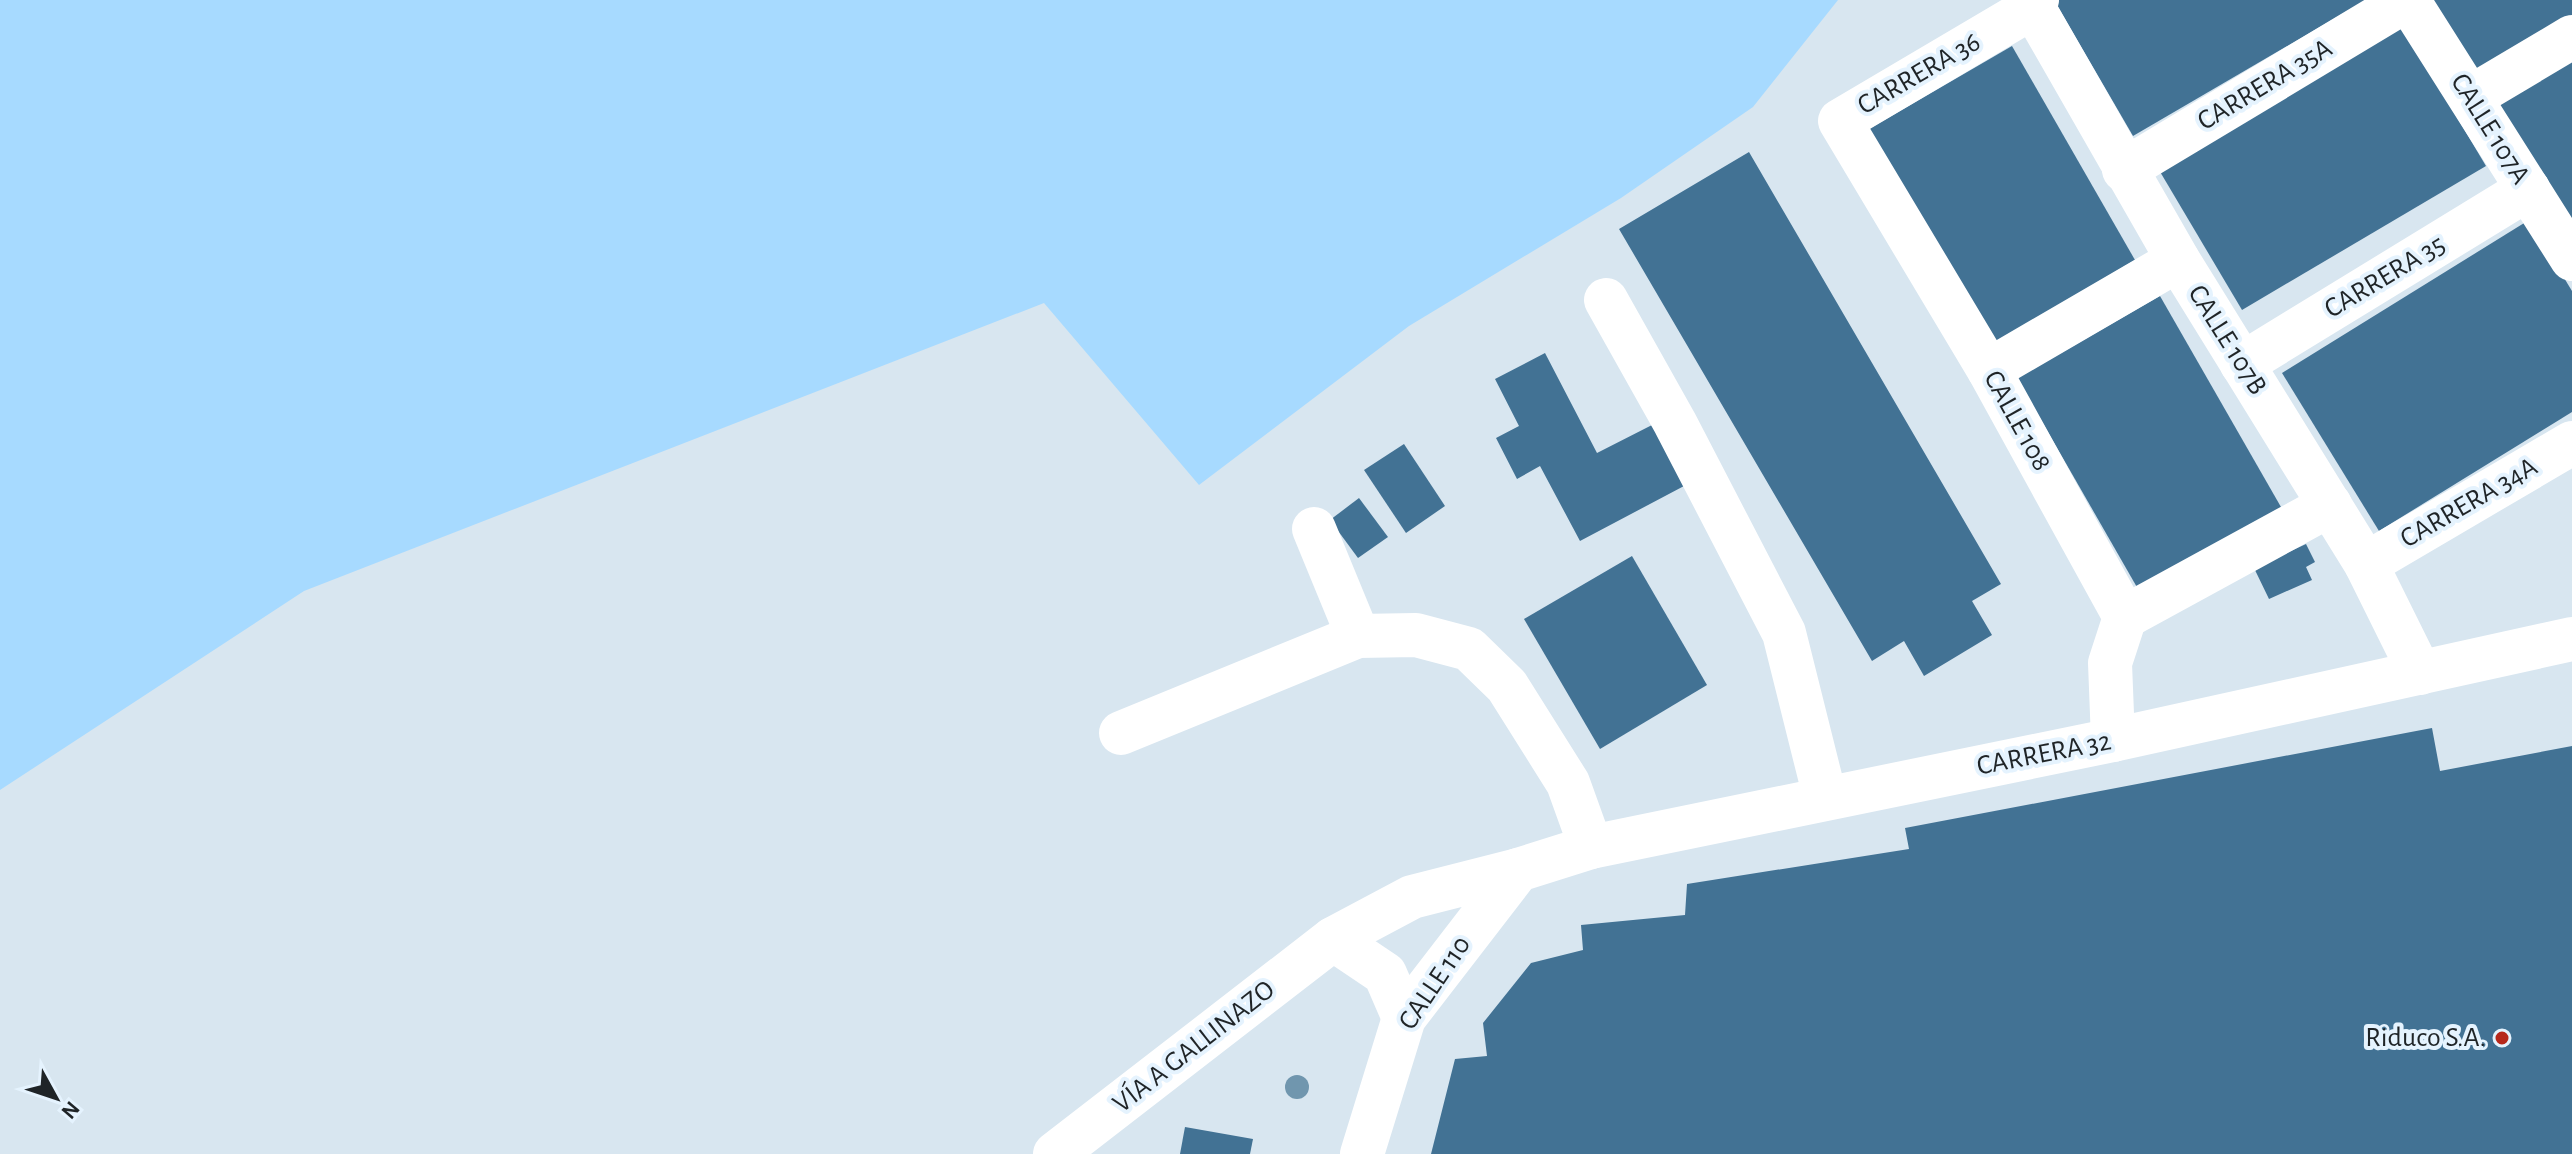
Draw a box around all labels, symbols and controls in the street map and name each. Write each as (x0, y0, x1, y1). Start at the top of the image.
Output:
street label: CARRERA 36 (1853, 28, 1985, 120)
street label: CARRERA 35A (2193, 34, 2337, 136)
street label: CALLE 107A (2445, 69, 2535, 189)
street label: CARRERA 35 (2320, 230, 2450, 324)
street label: CALLE 107B (2182, 280, 2272, 400)
street label: CALLE 108 (1978, 366, 2056, 476)
street label: CARRERA 34A (2396, 453, 2542, 553)
street label: CARRERA 32 (1975, 727, 2113, 781)
street label: CALLE 110 (1394, 931, 1476, 1035)
street label: VÍA A GALLINAZO (1106, 973, 1280, 1119)
place label: Riduco S.A. (2365, 1024, 2486, 1052)
marker: Riduco S.A. (2493, 1029, 2511, 1047)
north arrow (16, 1058, 96, 1138)
text: N (57, 1097, 84, 1123)

